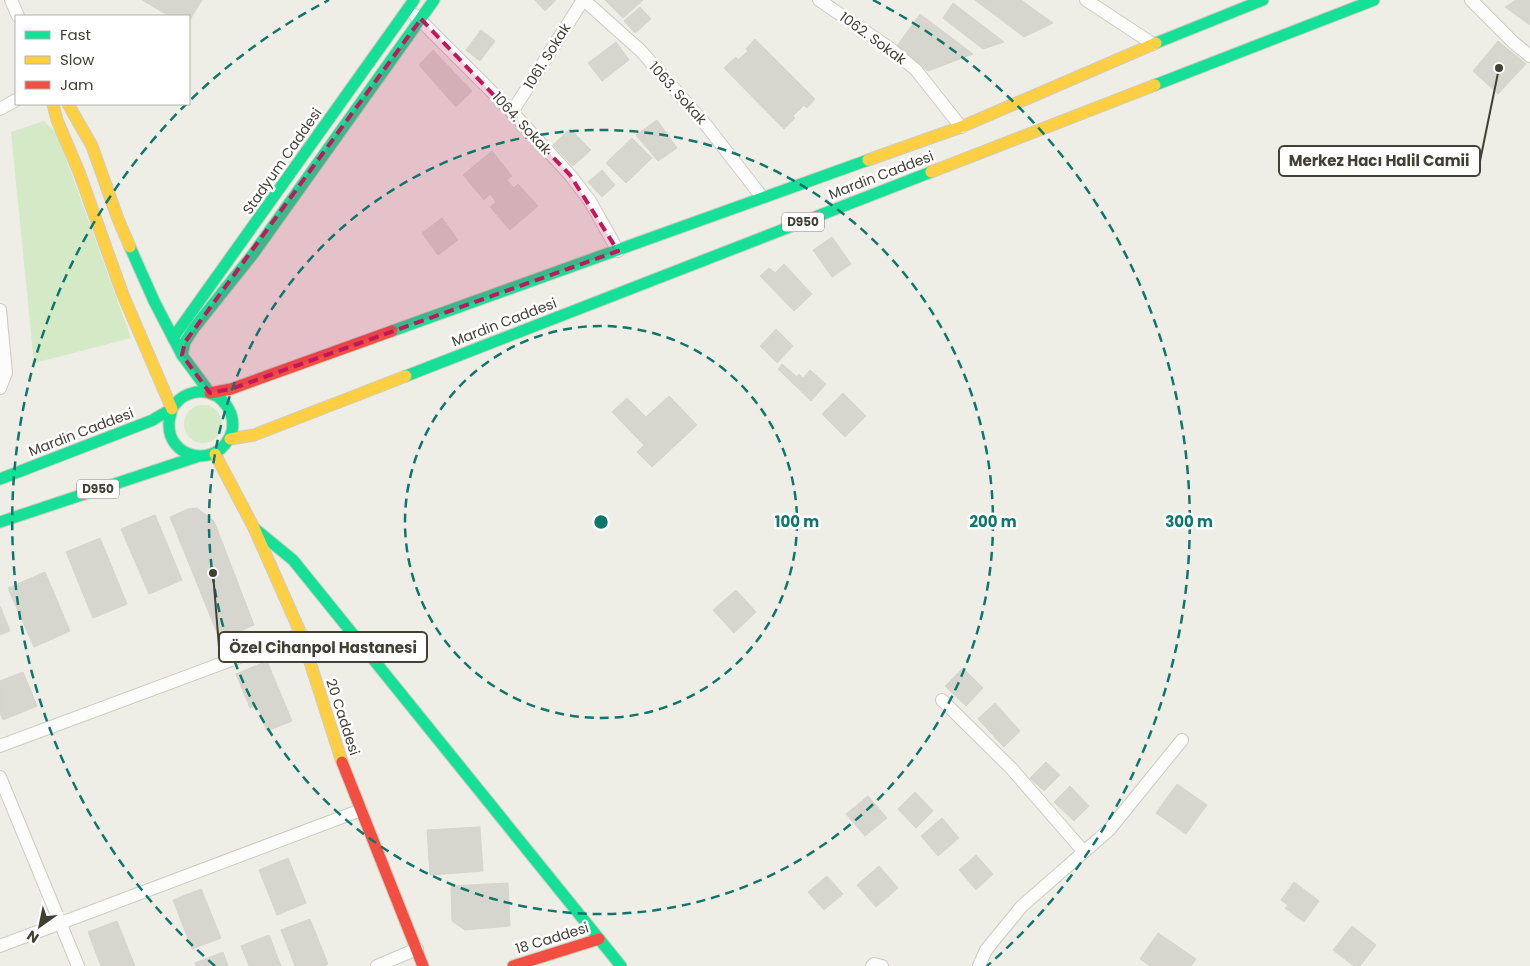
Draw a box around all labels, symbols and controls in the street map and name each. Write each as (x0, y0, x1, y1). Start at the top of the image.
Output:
street label: 1062. Sokak (836, 7, 911, 69)
legend (15, 15, 190, 105)
street label: 1061. Sokak (519, 18, 576, 93)
text: Fast (60, 24, 91, 45)
text: Slow (60, 49, 95, 70)
street label: 1063. Sokak (644, 57, 712, 129)
text: Jam (60, 74, 94, 95)
street label: 1064. Sokak (488, 87, 557, 159)
street label: Stadyum Caddesi (238, 104, 326, 218)
street label: Mardin Caddesi (826, 146, 936, 204)
callout: Merkez Hacı Halil Camii (1279, 146, 1480, 176)
text: Merkez Hacı Halil Camii (1289, 150, 1469, 171)
road number: D950 (782, 212, 824, 232)
street label: Mardin Caddesi (449, 293, 559, 351)
street label: Mardin Caddesi (26, 403, 136, 461)
road number: D950 (77, 479, 119, 498)
text: 100 m (775, 511, 819, 532)
text: 200 m (969, 511, 1017, 532)
text: 300 m (1165, 511, 1213, 532)
centre of rings (592, 513, 610, 531)
callout: Özel Cihanpol Hastanesi (219, 632, 427, 662)
text: Özel Cihanpol Hastanesi (229, 637, 417, 658)
street label: 20 Caddesi (321, 676, 365, 758)
north arrow (15, 901, 65, 951)
street label: 18 Caddesi (513, 917, 591, 959)
text: N (23, 926, 43, 948)

